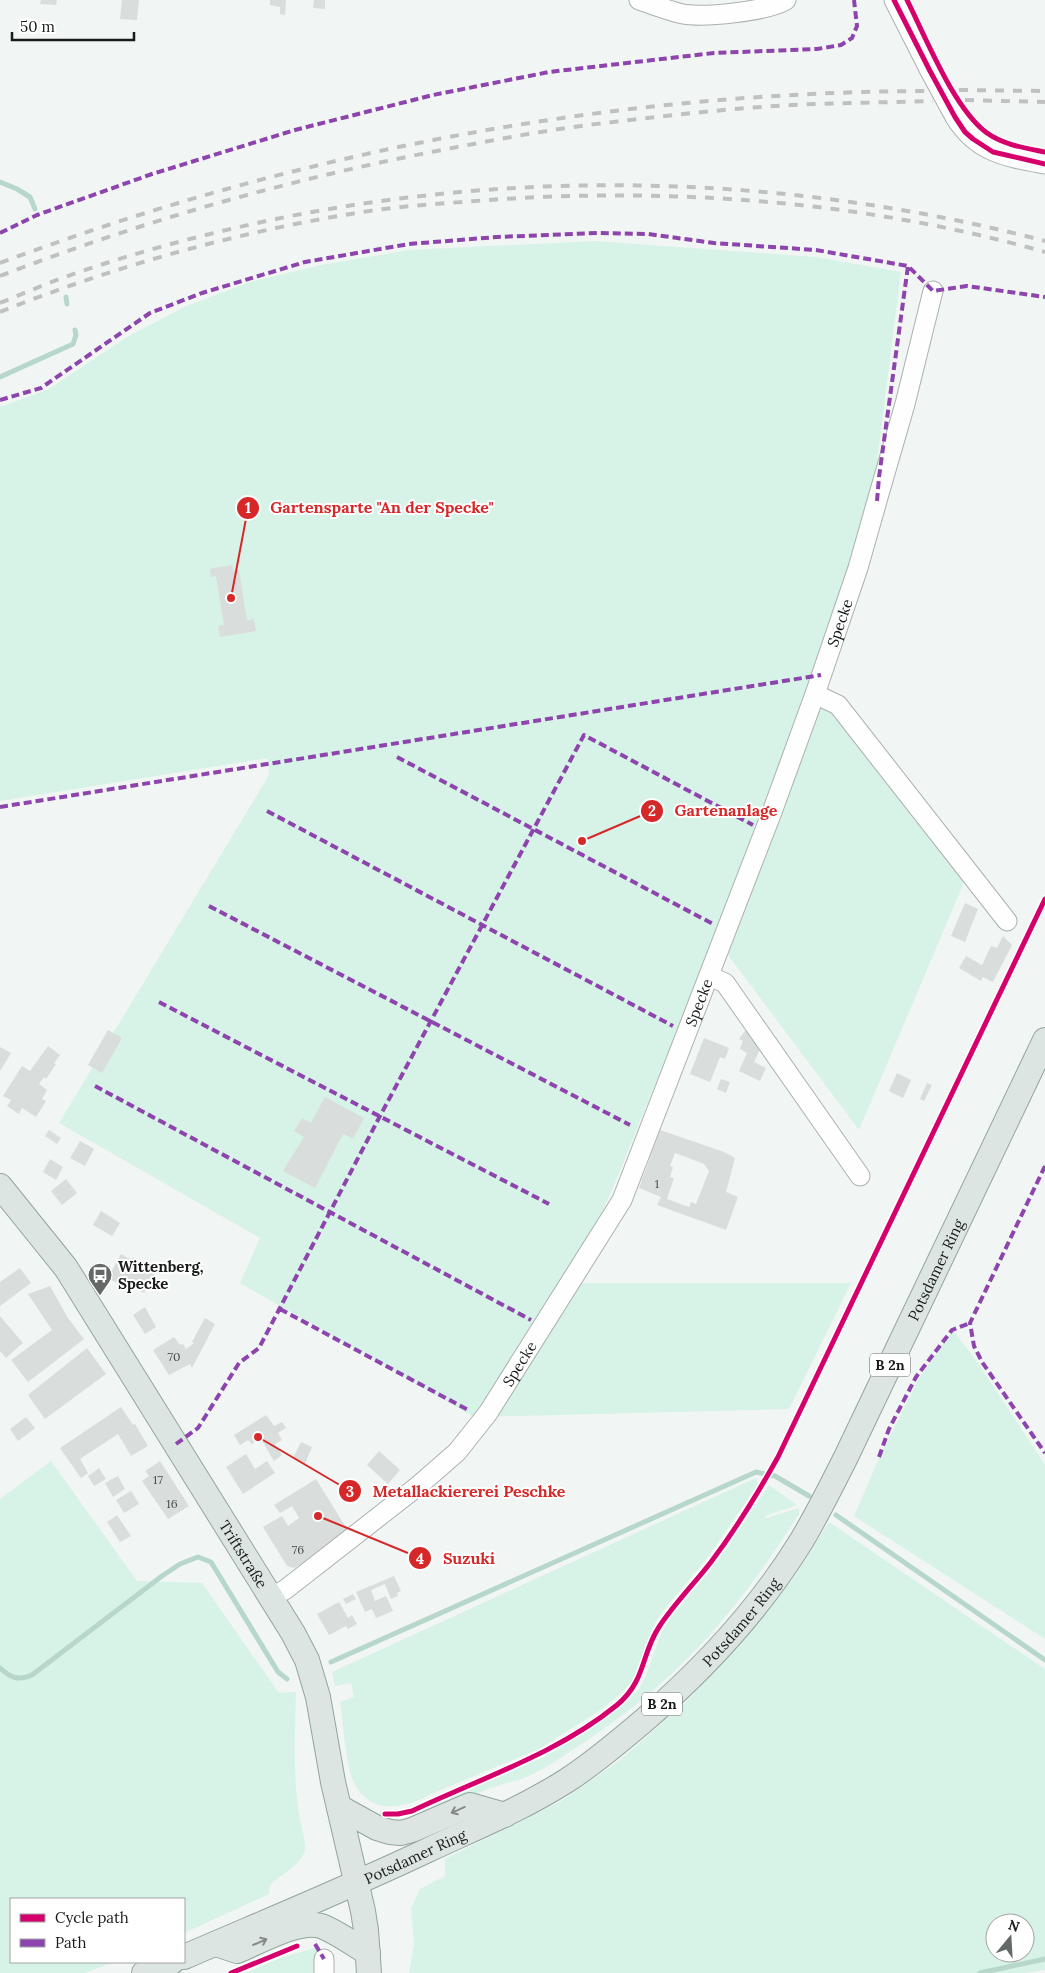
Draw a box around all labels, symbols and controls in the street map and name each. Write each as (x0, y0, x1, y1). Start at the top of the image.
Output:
scale bar (12, 10, 135, 42)
text: 50 m (20, 17, 55, 36)
callout: Gartensparte "An der Specke" (235, 492, 504, 523)
text: Gartensparte "An der Specke" (270, 497, 494, 517)
text: 1 (245, 498, 251, 517)
street label: Specke (822, 596, 856, 649)
callout: Gartenanlage (640, 795, 788, 826)
text: Gartenanlage (675, 800, 778, 820)
text: 2 (648, 801, 656, 820)
street label: Specke (681, 976, 716, 1029)
house number: 1 (655, 1176, 659, 1191)
street label: Potsdamer Ring (903, 1215, 968, 1324)
place label: Wittenberg, Specke (118, 1257, 204, 1293)
bus stop icon: Wittenberg, Specke (87, 1262, 113, 1296)
street label: Specke (498, 1337, 540, 1389)
house number: 70 (168, 1349, 180, 1364)
road number: B 2n (870, 1354, 910, 1376)
house number: 17 (153, 1472, 163, 1487)
callout: Metallackiererei Peschke (337, 1476, 575, 1507)
text: Metallackiererei Peschke (373, 1481, 566, 1501)
text: 3 (346, 1482, 354, 1501)
house number: 16 (166, 1496, 178, 1511)
street label: Triftstraße (216, 1516, 272, 1591)
house number: 76 (292, 1542, 304, 1557)
callout: Suzuki (408, 1543, 505, 1574)
text: Suzuki (443, 1548, 495, 1568)
text: 4 (416, 1549, 424, 1568)
street label: Potsdamer Ring (698, 1573, 784, 1670)
road number: B 2n (642, 1692, 682, 1716)
one-way arrow (451, 1806, 466, 1816)
street label: Potsdamer Ring (361, 1824, 470, 1888)
legend (10, 1898, 185, 1963)
text: Cycle path (55, 1908, 129, 1927)
north arrow (985, 1913, 1035, 1963)
text: N (1006, 1915, 1022, 1936)
text: Path (55, 1933, 86, 1952)
one-way arrow (252, 1936, 267, 1946)

